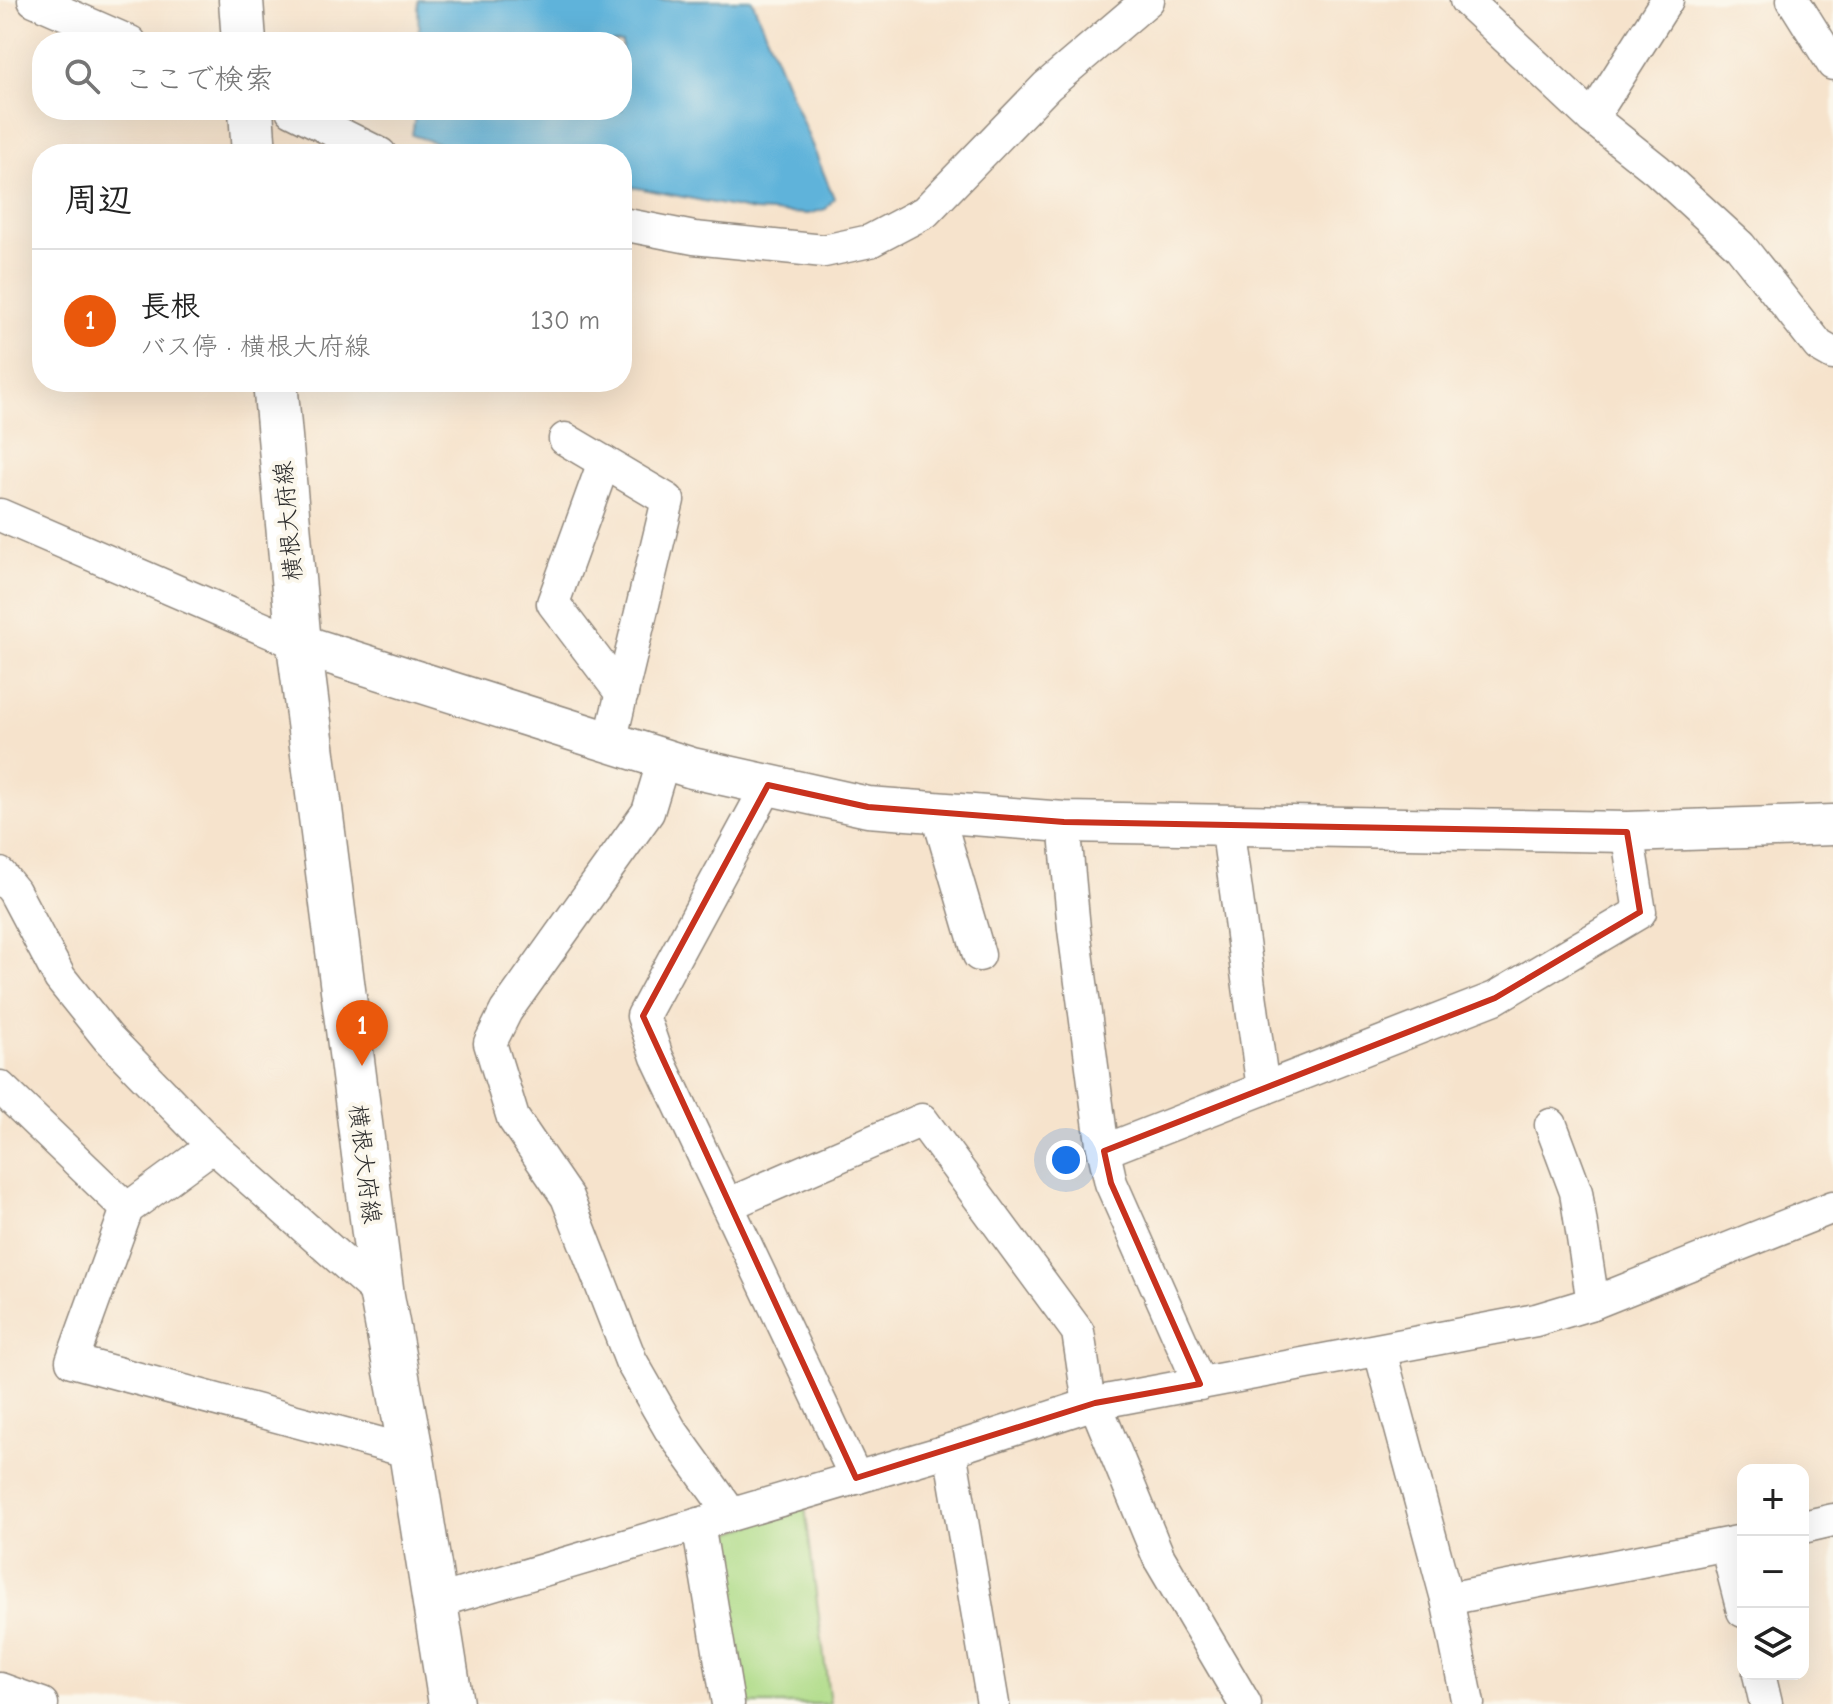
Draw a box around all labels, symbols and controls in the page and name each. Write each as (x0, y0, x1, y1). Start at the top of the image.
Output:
search box (32, 32, 632, 120)
icon: search (60, 54, 104, 98)
text: ここで検索 (124, 62, 274, 97)
text: 周辺 (64, 180, 132, 220)
text: 長根 (140, 289, 200, 324)
text: 1 (85, 306, 95, 336)
text: 130 m (531, 306, 600, 336)
text: バス停 · 横根大府線 (140, 332, 370, 362)
street label: 横根大府線 (269, 460, 307, 582)
pin: 1 (336, 1000, 388, 1066)
street label: 横根大府線 (344, 1103, 386, 1225)
your location (1046, 1140, 1086, 1180)
map controls (1737, 1464, 1809, 1680)
button: + (1737, 1464, 1809, 1536)
button: − (1737, 1536, 1809, 1608)
button: layers (1737, 1608, 1809, 1680)

